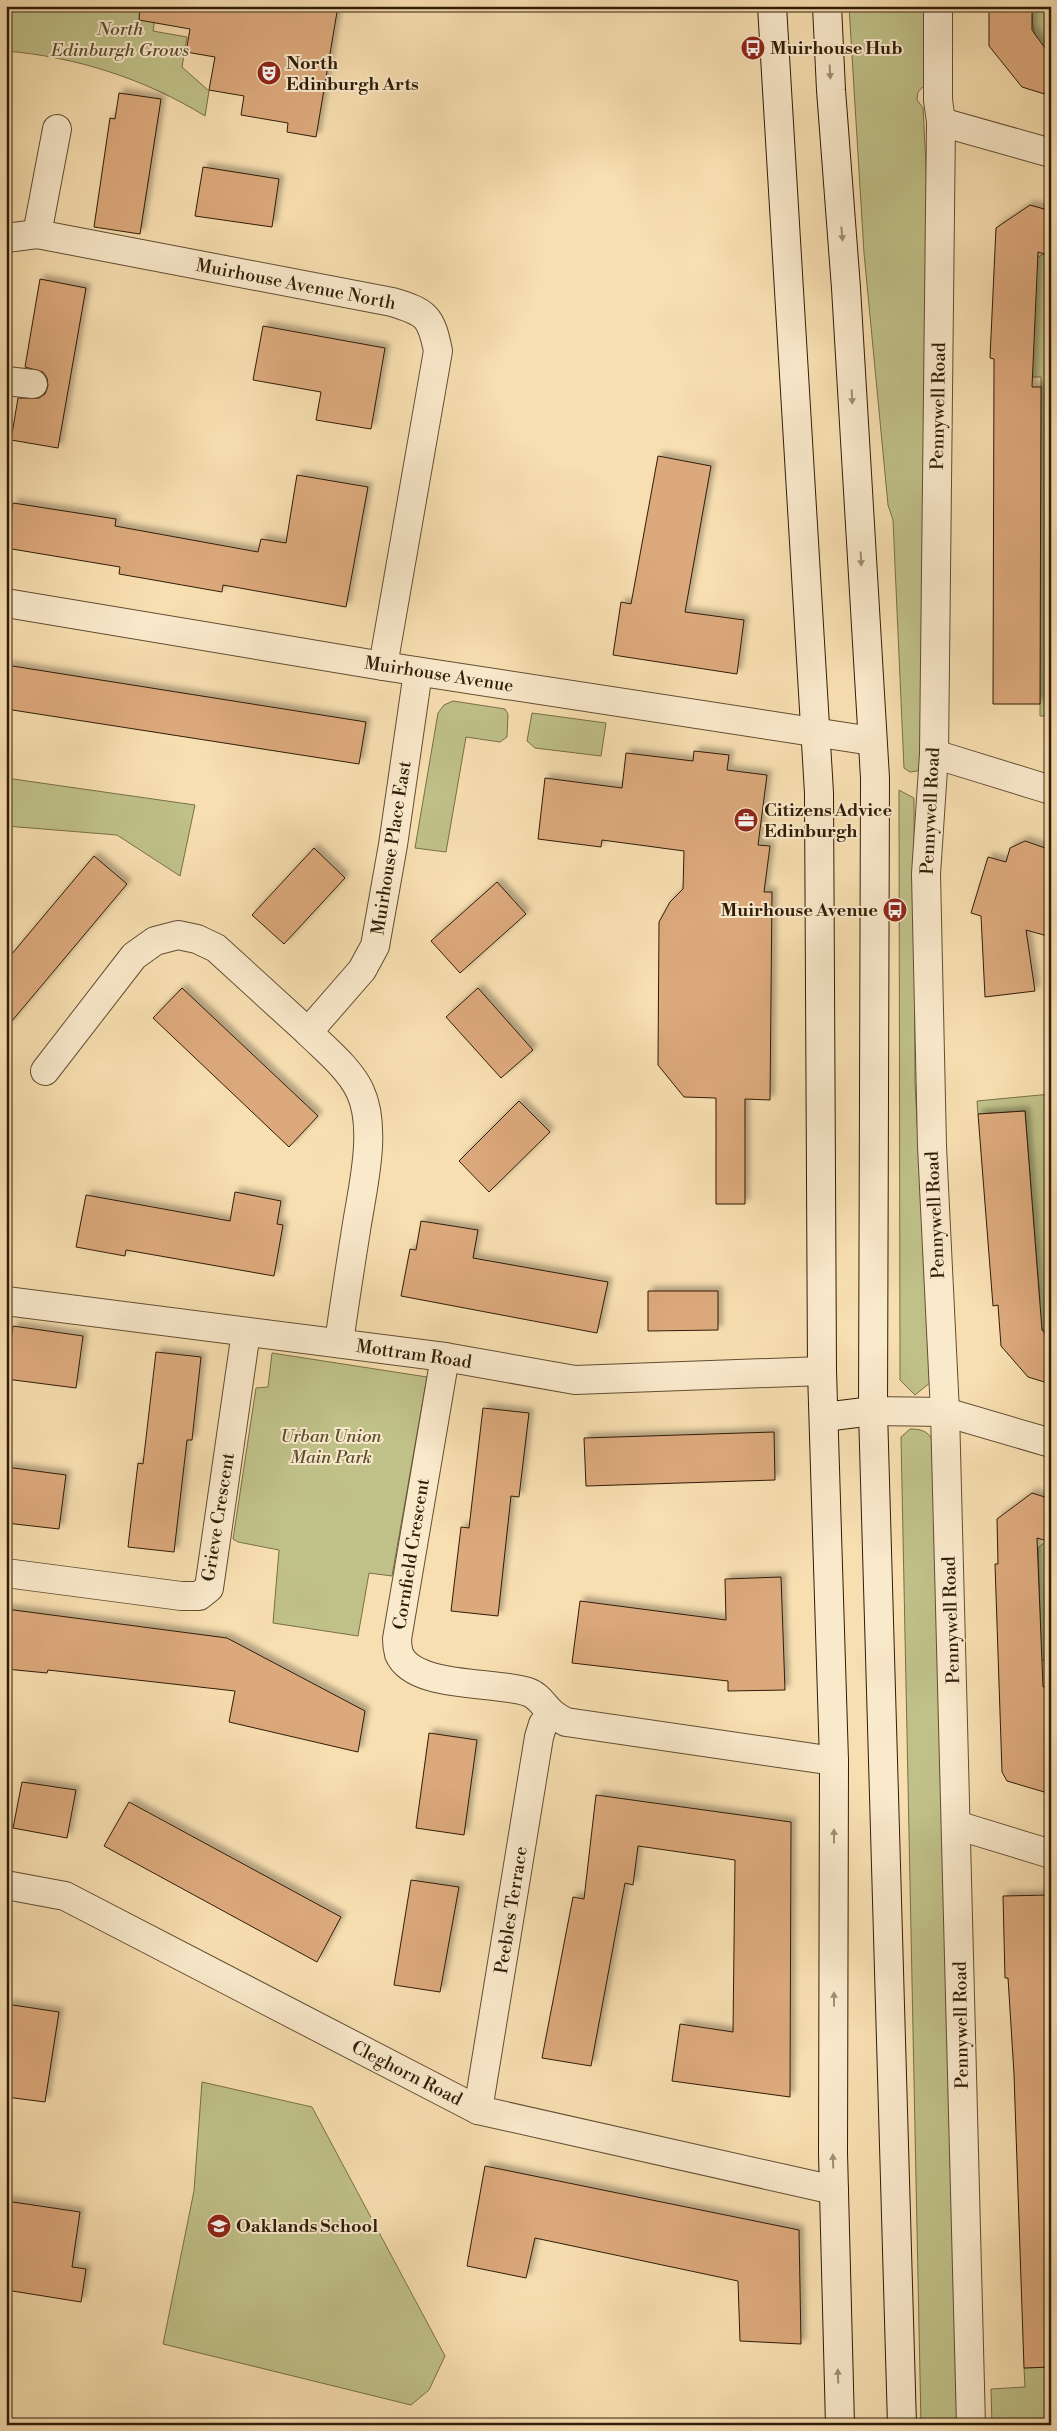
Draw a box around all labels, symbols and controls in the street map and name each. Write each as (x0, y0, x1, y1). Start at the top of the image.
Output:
park label: North Edinburgh Grows (50, 18, 189, 62)
bus stop icon: Muirhouse Hub (740, 35, 766, 61)
place label: Muirhouse Hub (770, 37, 903, 60)
place label: North Edinburgh Arts (286, 52, 419, 96)
theatre icon: North Edinburgh Arts (256, 60, 282, 86)
one-way arrow (826, 65, 834, 81)
one-way arrow (839, 227, 847, 243)
street label: Muirhouse Avenue North (194, 254, 398, 315)
street label: Pennywell Road (926, 341, 951, 470)
one-way arrow (849, 389, 857, 405)
one-way arrow (858, 551, 866, 567)
street label: Muirhouse Avenue (363, 651, 515, 698)
street label: Pennywell Road (916, 746, 945, 875)
street label: Muirhouse Place East (366, 759, 417, 937)
place label: Citizens Advice Edinburgh (764, 799, 892, 843)
office icon: Citizens Advice Edinburgh (733, 807, 759, 833)
bus stop icon: Muirhouse Avenue (882, 897, 908, 923)
place label: Muirhouse Avenue (721, 899, 878, 922)
street label: Pennywell Road (921, 1150, 950, 1279)
street label: Mottram Road (355, 1335, 474, 1374)
park label: Urban Union Main Park (280, 1425, 383, 1469)
street label: Grieve Crescent (197, 1450, 240, 1583)
street label: Cornfield Crescent (388, 1476, 435, 1631)
street label: Pennywell Road (938, 1555, 965, 1684)
one-way arrow (830, 1828, 838, 1844)
street label: Peebles Terrace (490, 1845, 533, 1976)
street label: Pennywell Road (949, 1960, 974, 2089)
one-way arrow (830, 1990, 838, 2006)
street label: Cleghorn Road (348, 2036, 467, 2112)
one-way arrow (829, 2153, 837, 2169)
school or university icon: Oaklands School (206, 2213, 232, 2239)
place label: Oaklands School (236, 2215, 378, 2238)
one-way arrow (834, 2368, 842, 2384)

